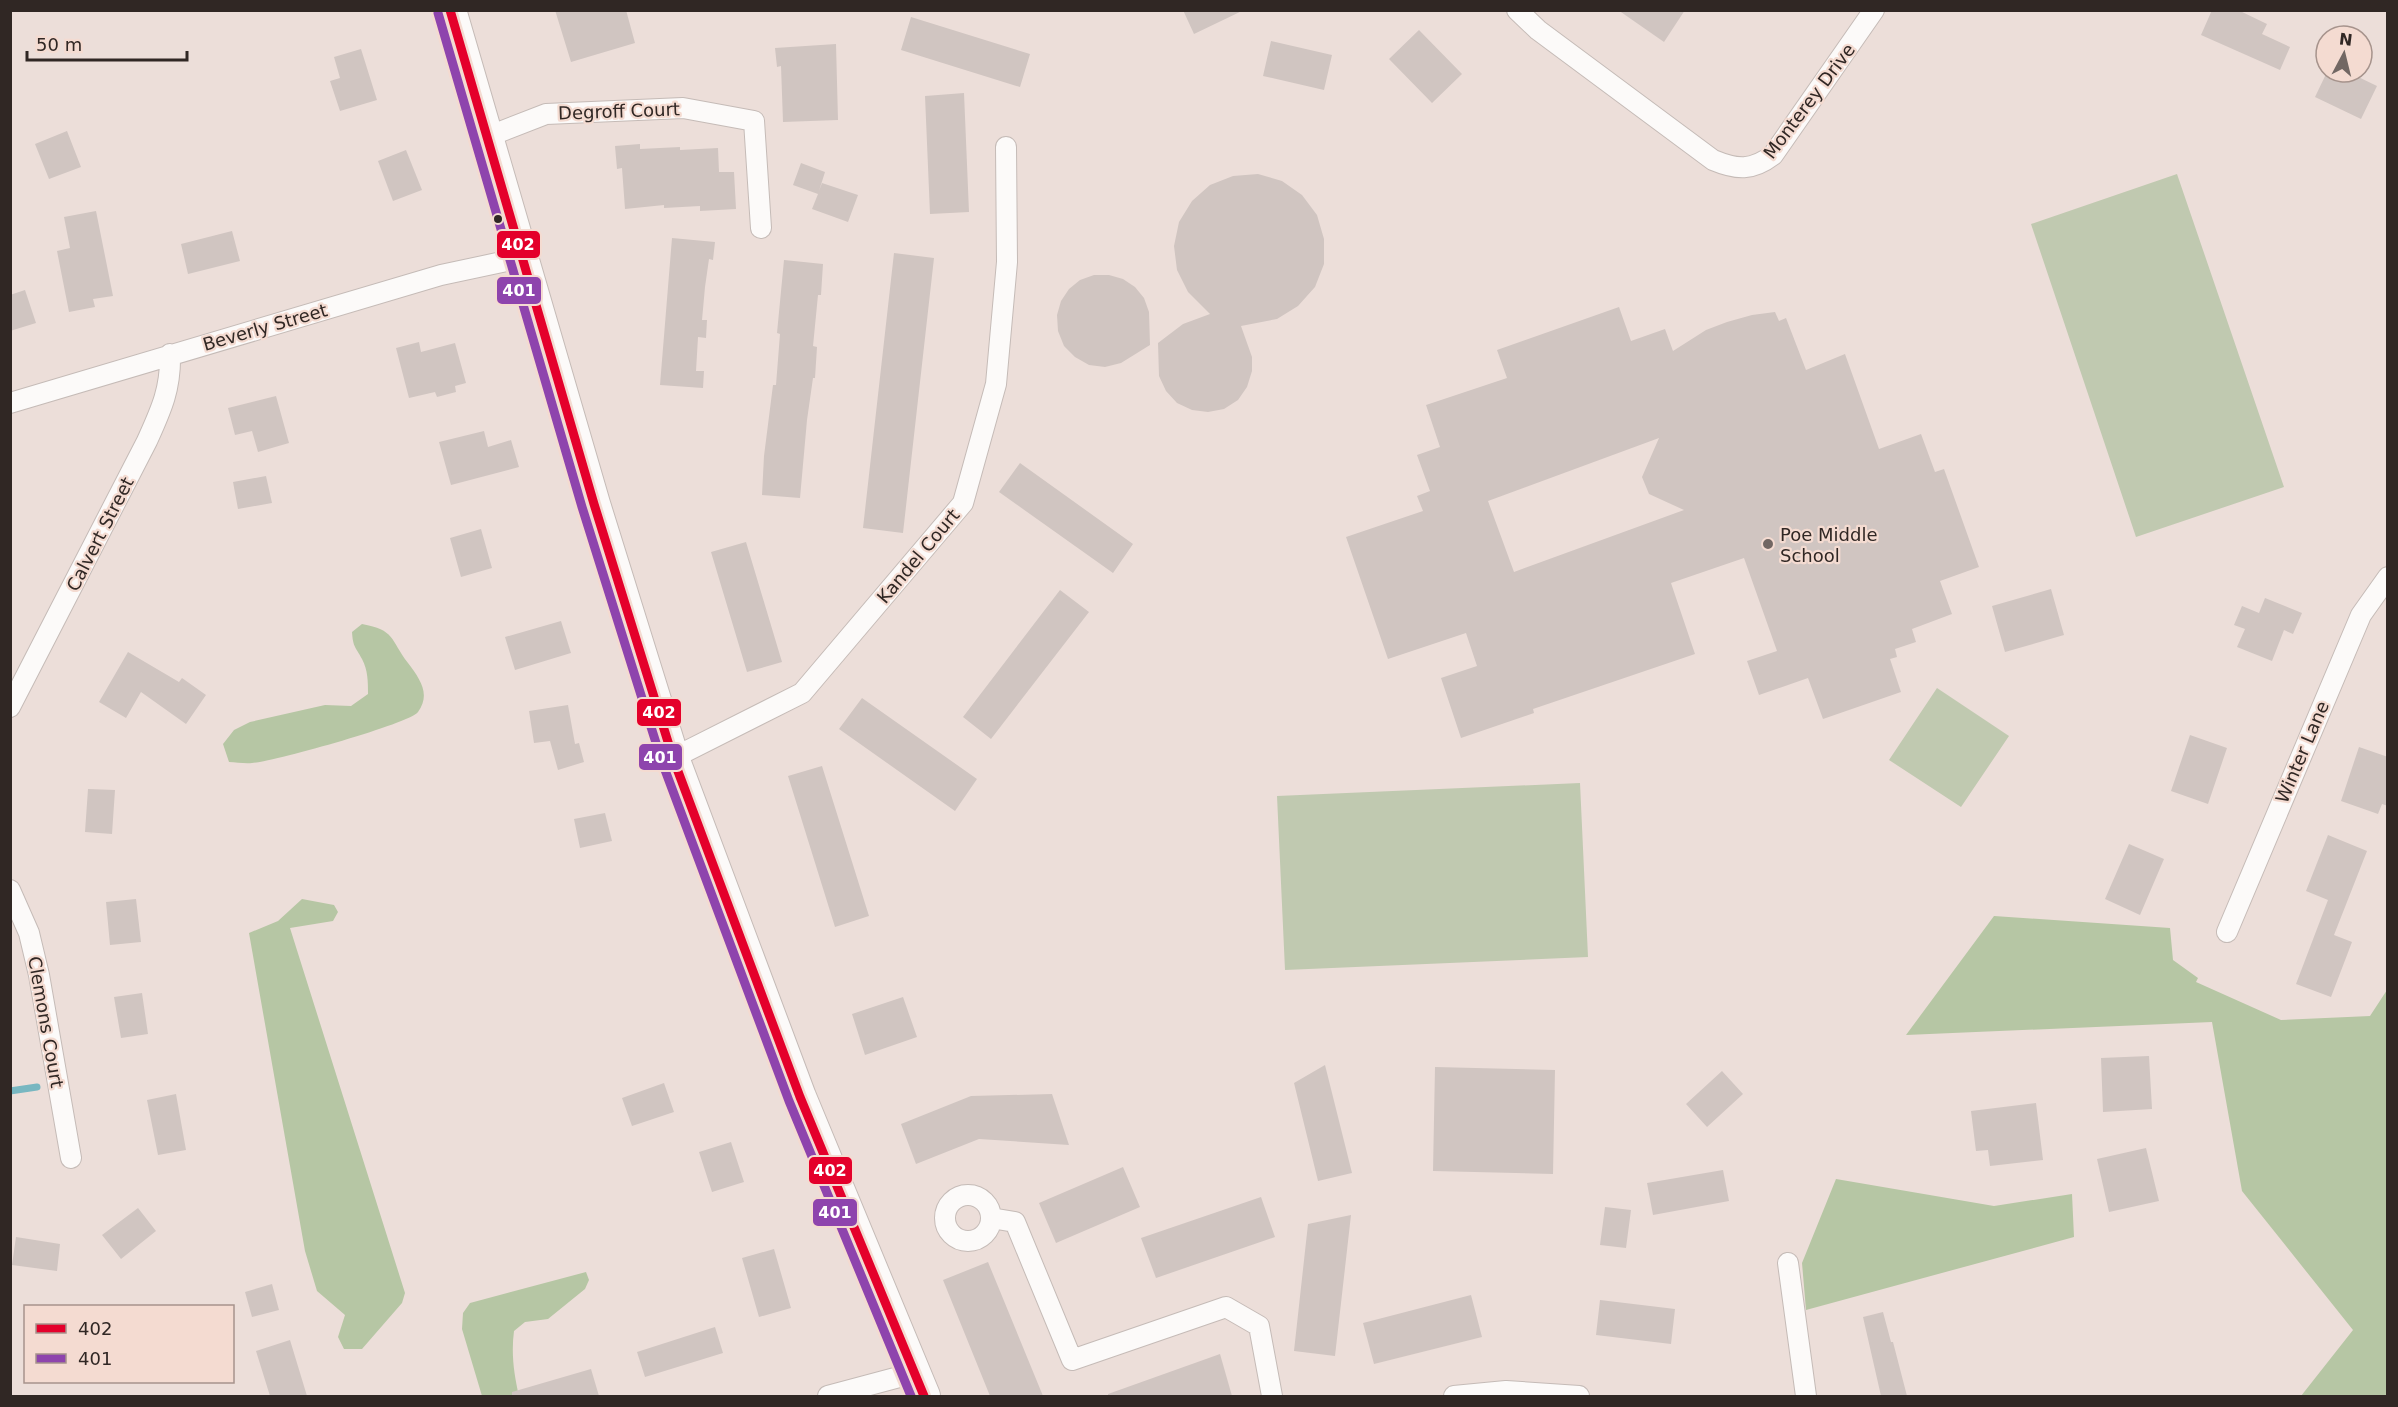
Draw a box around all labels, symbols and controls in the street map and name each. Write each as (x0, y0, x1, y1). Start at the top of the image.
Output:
scale bar (27, 24, 188, 62)
north arrow (2314, 24, 2374, 84)
text: N (2338, 29, 2354, 50)
text: 50 m (36, 34, 82, 55)
street label: Monterey Drive (1759, 39, 1859, 163)
street label: Degroff Court (558, 98, 680, 124)
unlabelled marker (492, 213, 504, 225)
line badge: 402 (496, 230, 541, 259)
text: 402 (501, 235, 535, 254)
line badge: 401 (496, 276, 542, 305)
text: 401 (502, 281, 536, 300)
street label: Beverly Street (200, 299, 330, 355)
street label: Calvert Street (62, 473, 138, 595)
street label: Kandel Court (872, 505, 964, 607)
place label: Poe Middle School (1780, 524, 1877, 566)
marker: Poe Middle School (1761, 537, 1775, 551)
line badge: 402 (636, 698, 682, 727)
street label: Winter Lane (2271, 698, 2333, 806)
text: 402 (642, 703, 676, 722)
line badge: 401 (638, 743, 683, 771)
text: 401 (643, 748, 677, 767)
street label: Clemons Court (24, 955, 68, 1089)
line badge: 402 (808, 1156, 853, 1185)
text: 402 (813, 1161, 847, 1180)
line badge: 401 (812, 1198, 858, 1227)
text: 401 (818, 1203, 852, 1222)
legend (24, 1305, 234, 1383)
text: 402 (78, 1318, 112, 1339)
text: 401 (78, 1348, 112, 1369)

